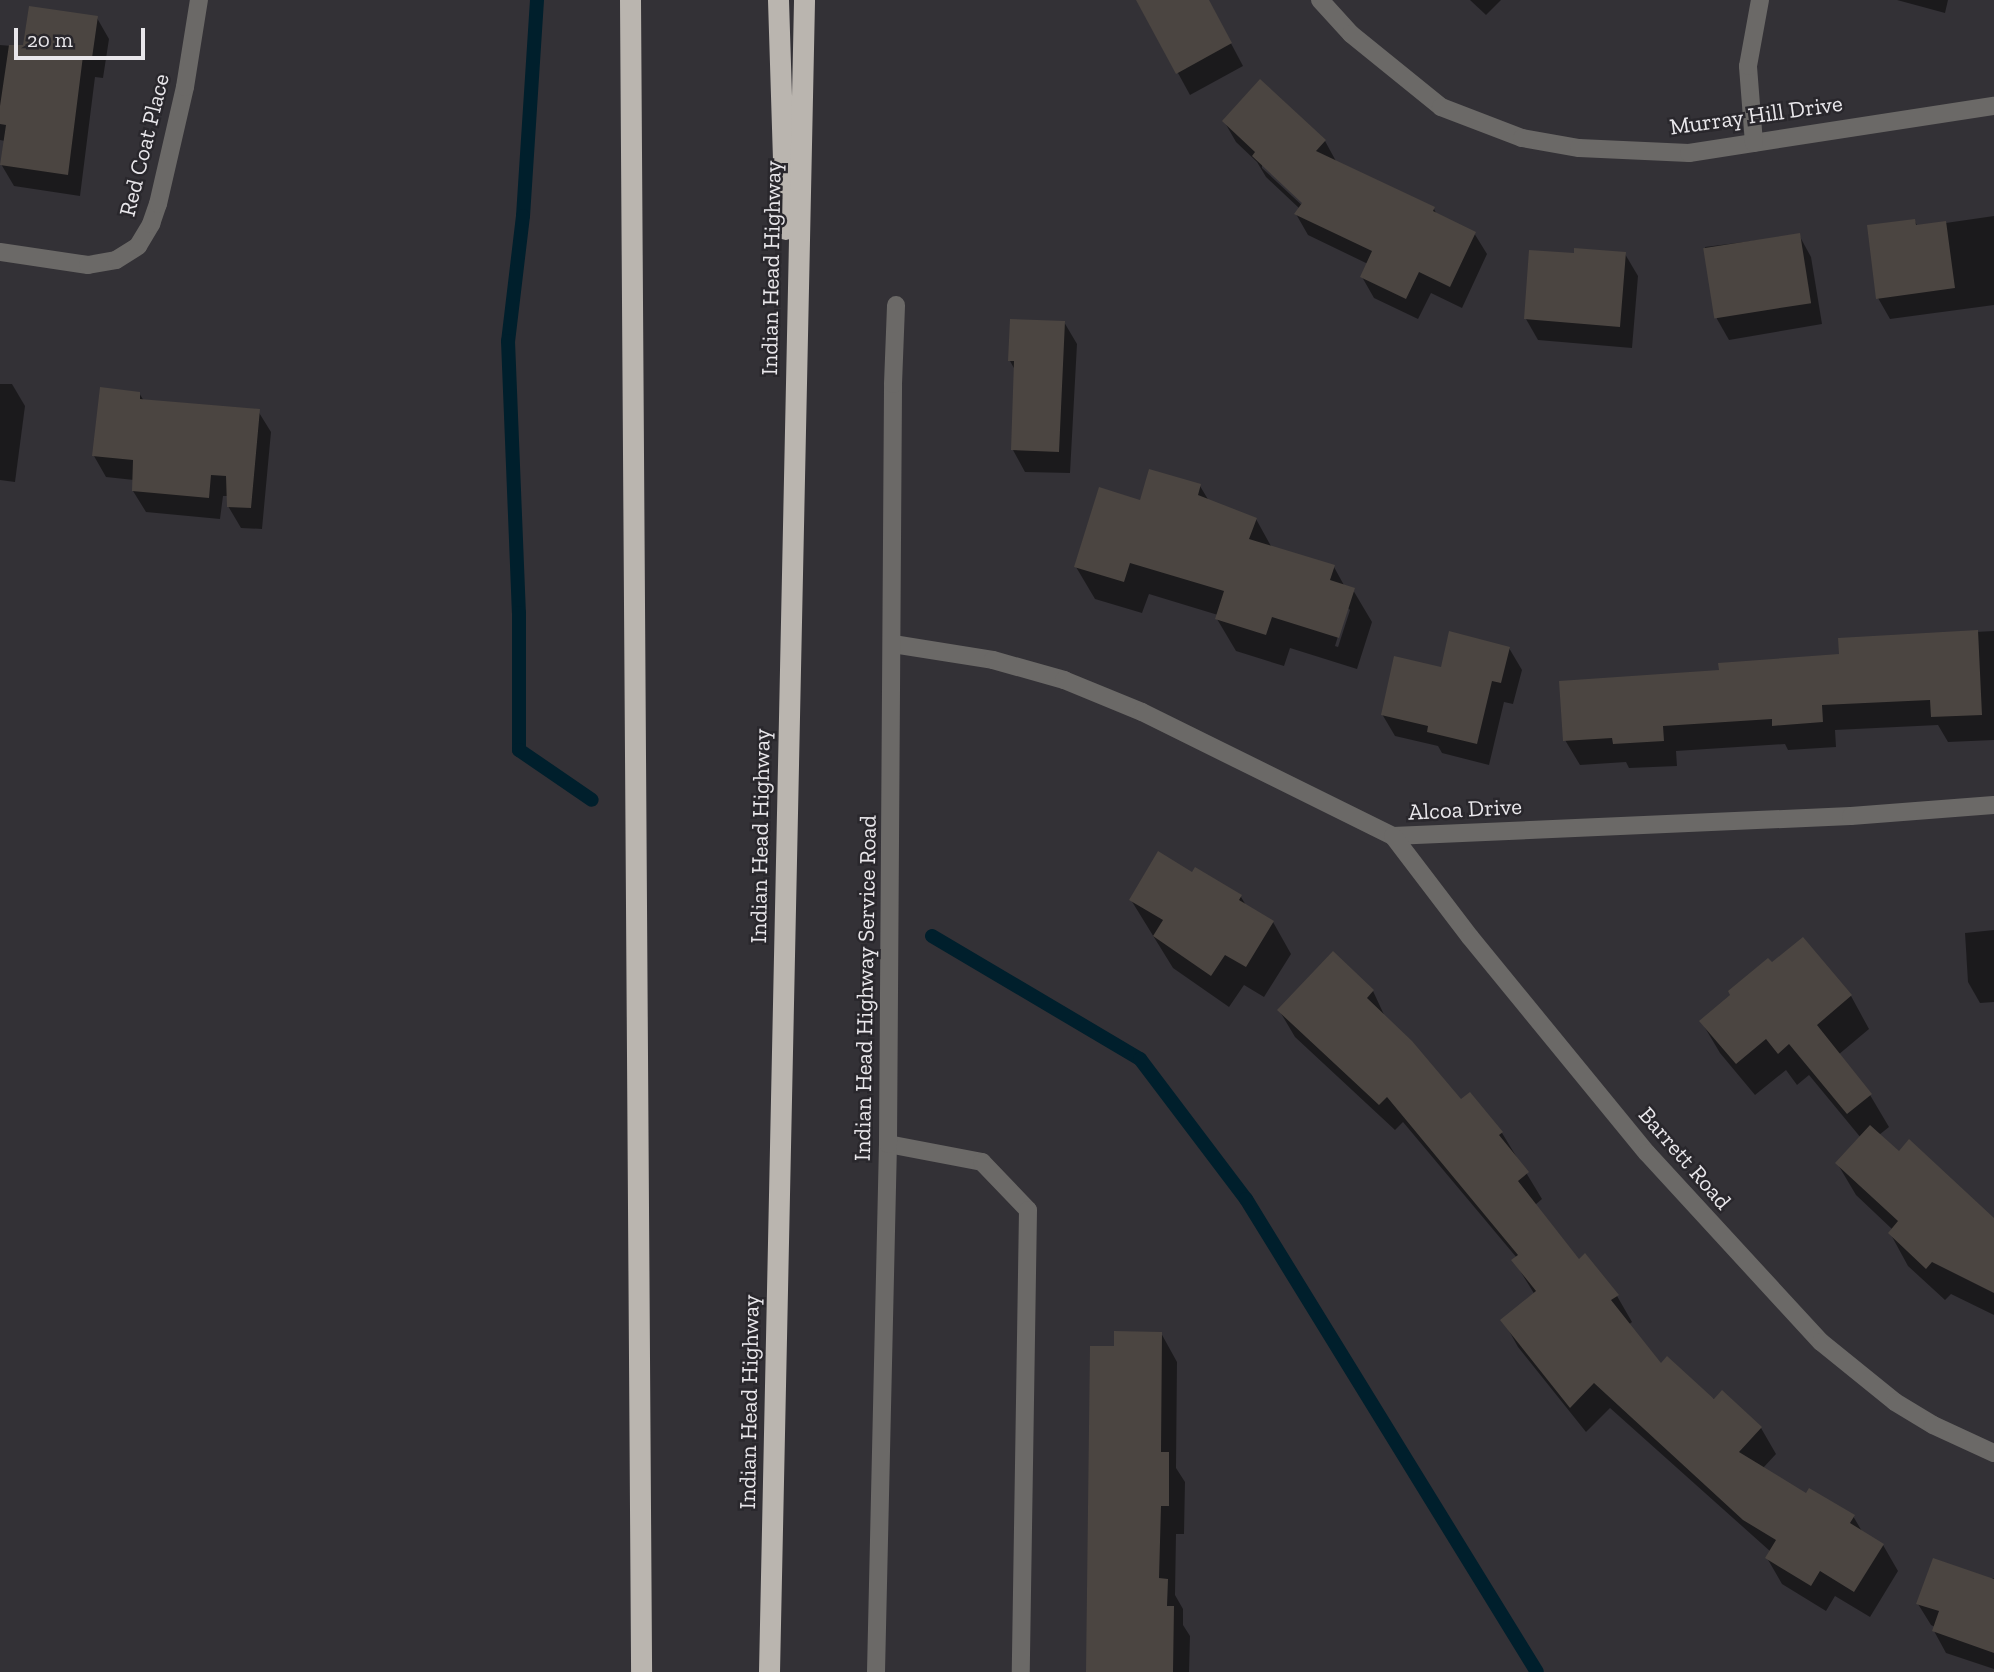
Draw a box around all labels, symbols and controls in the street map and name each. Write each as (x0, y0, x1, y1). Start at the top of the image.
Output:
scale bar (18, 14, 149, 58)
text: 20 m (27, 27, 73, 52)
street label: Red Coat Place (113, 71, 175, 219)
street label: Murray Hill Drive (1667, 89, 1845, 141)
street label: Indian Head Highway (755, 160, 787, 376)
street label: Indian Head Highway (744, 728, 776, 944)
street label: Alcoa Drive (1407, 792, 1523, 826)
street label: Indian Head Highway Service Road (848, 814, 882, 1162)
street label: Barrett Road (1633, 1101, 1737, 1215)
street label: Indian Head Highway (733, 1294, 765, 1510)

